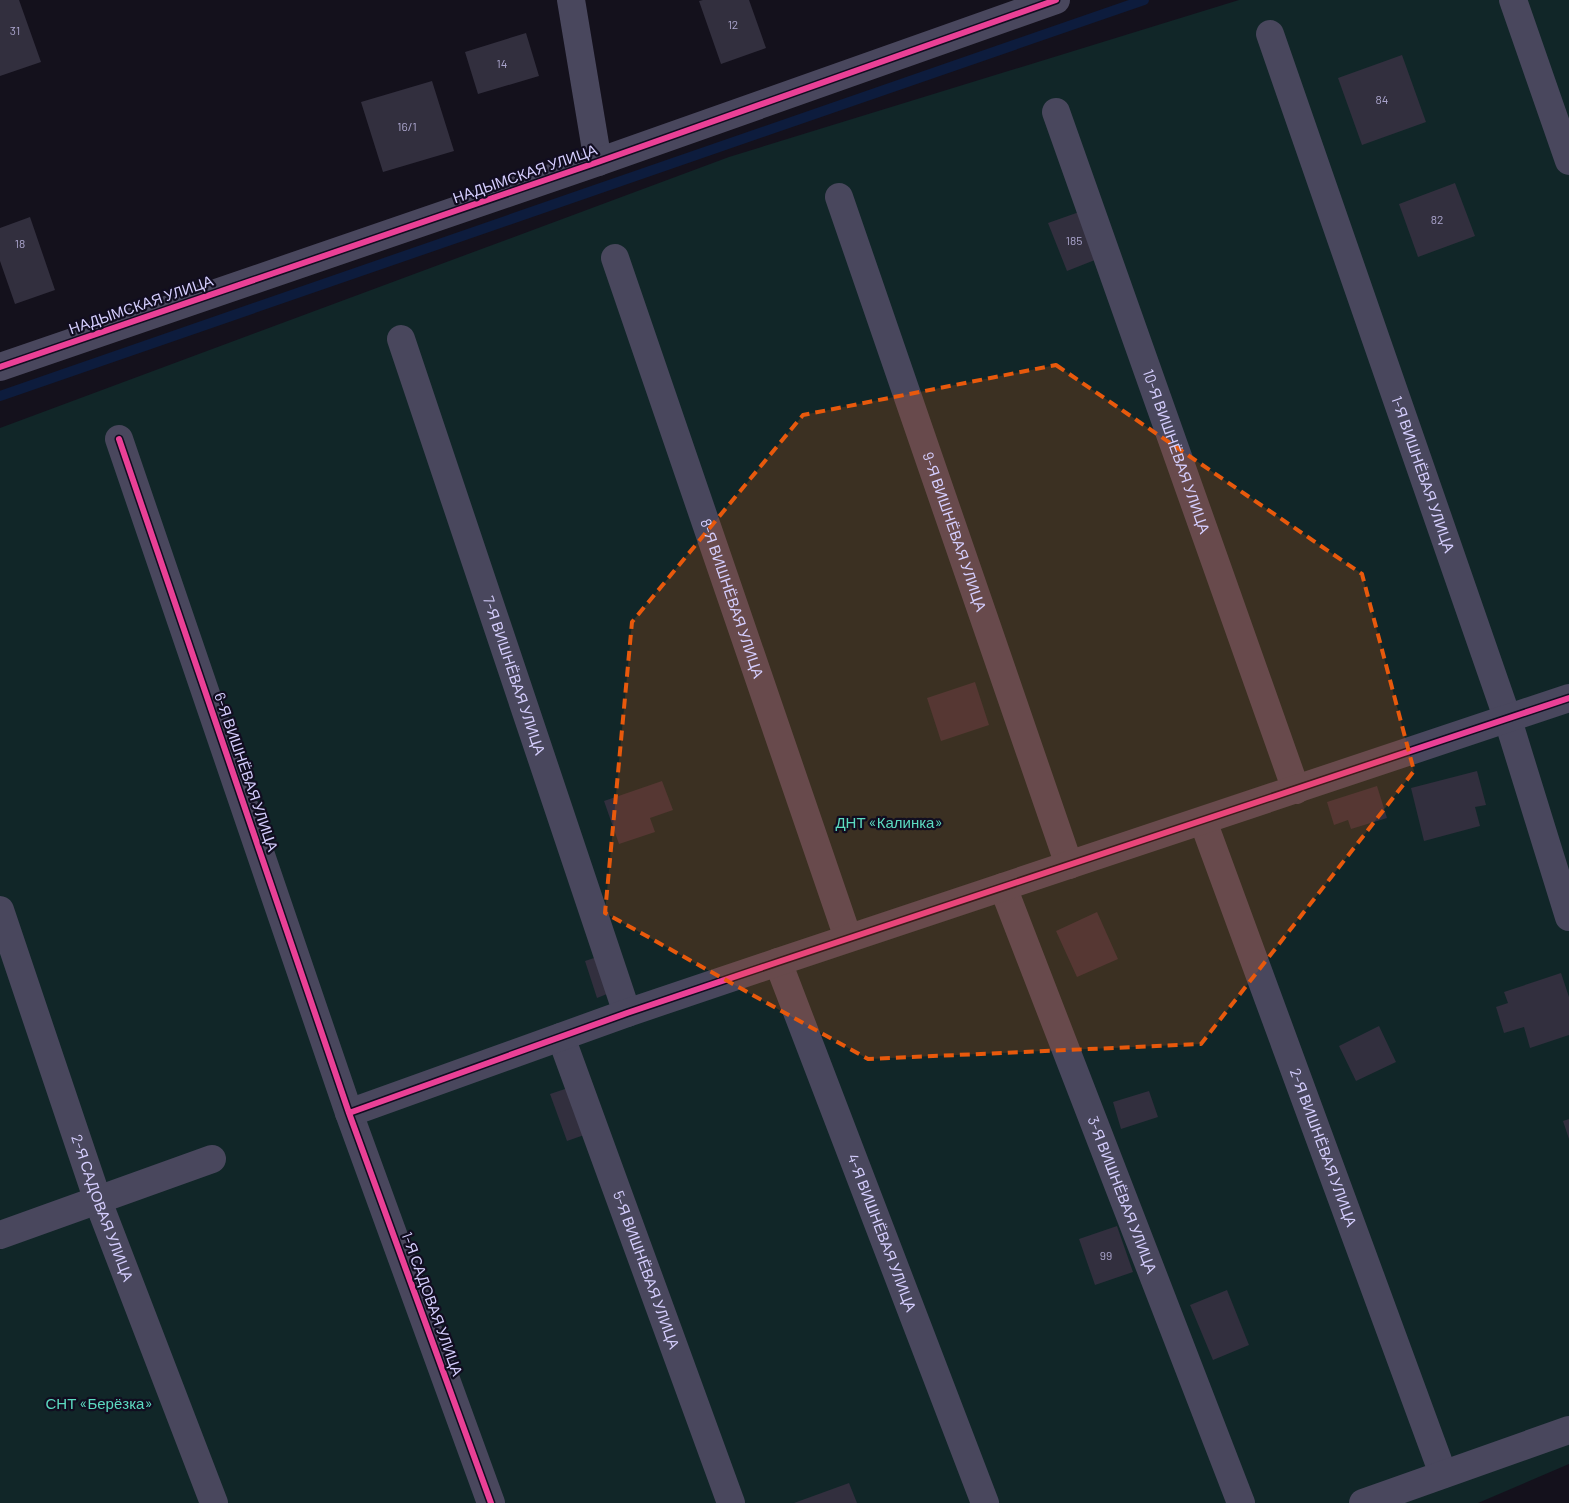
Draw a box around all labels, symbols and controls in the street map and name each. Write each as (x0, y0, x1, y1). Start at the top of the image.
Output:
house number: 12 (728, 17, 738, 31)
house number: 31 (10, 23, 20, 37)
house number: 14 (497, 56, 507, 70)
house number: 84 (1376, 92, 1388, 106)
house number: 16/1 (397, 119, 417, 133)
street label: НАДЫМСКАЯ УЛИЦА (450, 140, 599, 206)
house number: 82 (1431, 212, 1443, 226)
house number: 185 (1066, 233, 1082, 247)
house number: 18 (15, 236, 25, 250)
street label: НАДЫМСКАЯ УЛИЦА (66, 271, 215, 337)
street label: 10-Я ВИШНЁВАЯ УЛИЦА (1140, 366, 1214, 536)
street label: 1-Я ВИШНЁВАЯ УЛИЦА (1388, 393, 1459, 555)
street label: 9-Я ВИШНЁВАЯ УЛИЦА (919, 449, 991, 613)
street label: 8-Я ВИШНЁВАЯ УЛИЦА (697, 516, 768, 680)
street label: 7-Я ВИШНЁВАЯ УЛИЦА (480, 593, 550, 757)
street label: 6-Я ВИШНЁВАЯ УЛИЦА (211, 690, 283, 854)
park label: ДНТ «Калинка» (835, 813, 943, 831)
street label: 2-Я ВИШНЁВАЯ УЛИЦА (1287, 1066, 1361, 1229)
street label: 3-Я ВИШНЁВАЯ УЛИЦА (1084, 1113, 1161, 1276)
street label: 2-Я САДОВАЯ УЛИЦА (68, 1132, 138, 1284)
street label: 4-Я ВИШНЁВАЯ УЛИЦА (844, 1151, 921, 1314)
street label: 5-Я ВИШНЁВАЯ УЛИЦА (610, 1188, 684, 1351)
street label: 1-Я САДОВАЯ УЛИЦА (398, 1229, 467, 1378)
house number: 99 (1100, 1248, 1112, 1262)
park label: СНТ «Берёзка» (45, 1394, 153, 1412)

